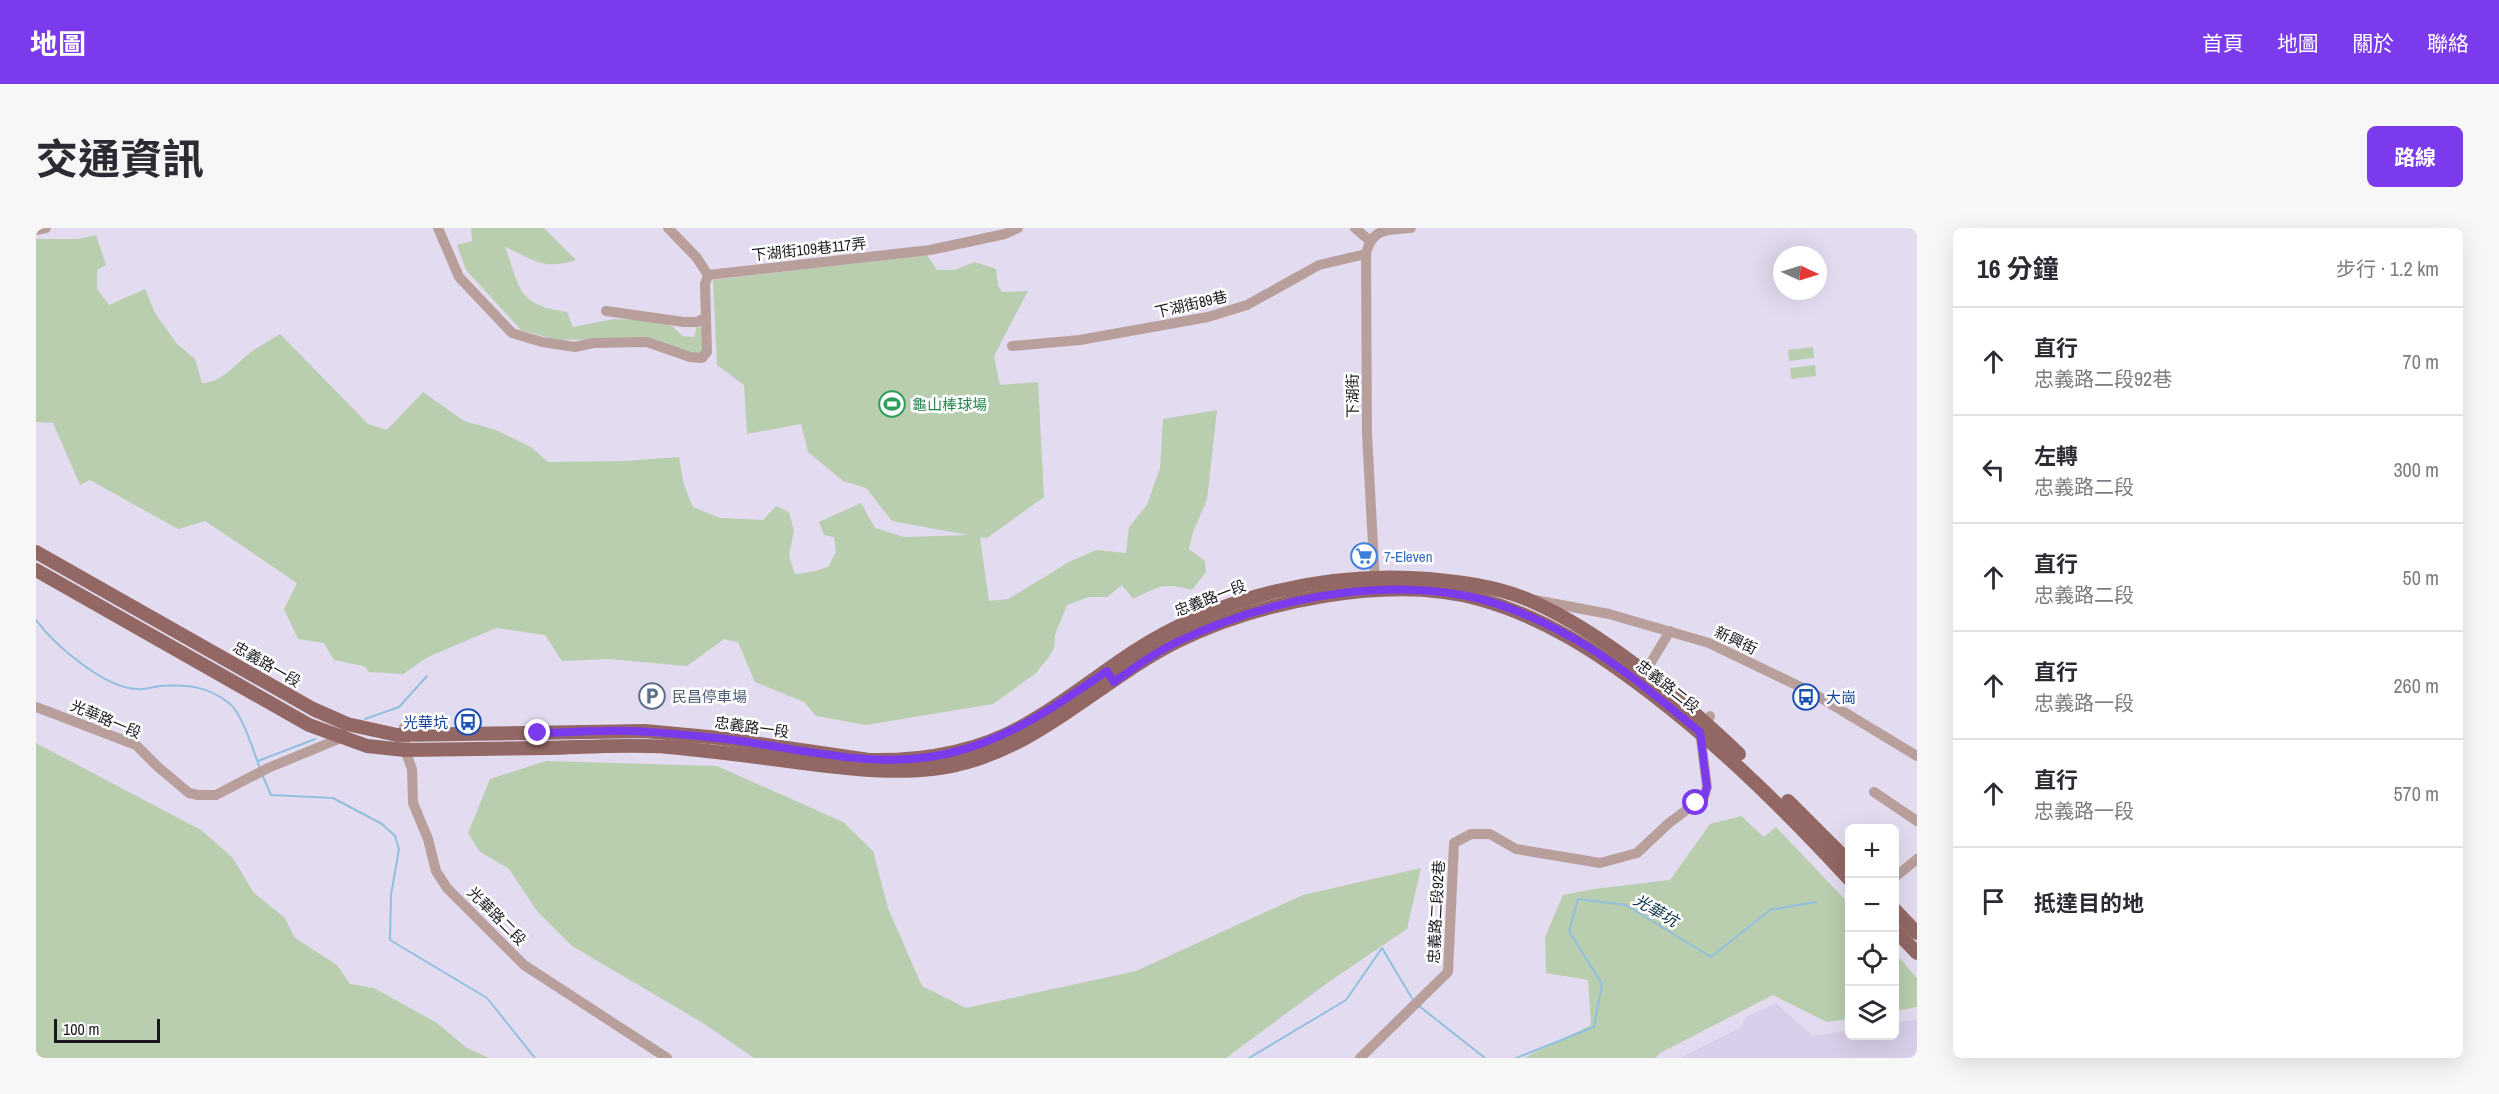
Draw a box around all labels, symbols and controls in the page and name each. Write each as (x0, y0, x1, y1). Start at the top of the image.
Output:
text: 地圖 (30, 25, 86, 63)
text: 首頁 (2202, 29, 2244, 58)
text: 地圖 (2277, 29, 2319, 58)
text: 關於 (2352, 29, 2394, 58)
text: 聯絡 (2427, 29, 2469, 58)
button: 路線 (2367, 126, 2463, 187)
text: 交通資訊 (36, 131, 204, 187)
street label: 下湖街109巷117弄 (751, 233, 867, 265)
north arrow (1773, 246, 1827, 300)
text: 16 分鐘 (1977, 251, 2059, 286)
text: 步行 · 1.2 km (2336, 255, 2439, 282)
street label: 下湖街89巷 (1153, 285, 1229, 323)
text: 直行 (2034, 333, 2078, 363)
icon: ahead (1977, 345, 2010, 378)
text: 70 m (2403, 348, 2439, 375)
text: 忠義路二段92巷 (2034, 365, 2172, 392)
street label: 下湖街 (1342, 373, 1363, 419)
sports icon: 龜山棒球場 (877, 389, 907, 419)
place label: 龜山棒球場 (912, 394, 987, 415)
text: 左轉 (2034, 441, 2078, 471)
icon: left (1977, 453, 2010, 486)
text: 300 m (2393, 456, 2439, 483)
text: 忠義路二段 (2034, 473, 2134, 500)
supermarket icon: 7-Eleven (1349, 541, 1379, 571)
place label: 7-Eleven (1384, 546, 1433, 567)
text: 直行 (2034, 549, 2078, 579)
icon: ahead (1977, 561, 2010, 594)
text: 50 m (2403, 564, 2439, 591)
street label: 忠義路一段 (1171, 575, 1249, 621)
text: 忠義路二段 (2034, 581, 2134, 608)
street label: 新興街 (1711, 621, 1761, 659)
street label: 忠義路一段 (229, 636, 305, 692)
street label: 忠義路二段 (1632, 655, 1704, 717)
text: 直行 (2034, 657, 2078, 687)
icon: ahead (1977, 669, 2010, 702)
text: 260 m (2393, 672, 2439, 699)
parking icon: 民昌停車場 (637, 681, 667, 711)
bus stop icon: 大崗 (1791, 682, 1821, 712)
place label: 民昌停車場 (672, 686, 747, 707)
place label: 大崗 (1826, 687, 1856, 708)
text: 忠義路一段 (2034, 689, 2134, 716)
street label: 光華路一段 (67, 695, 145, 743)
bus stop icon: 光華坑 (453, 707, 483, 737)
street label: 忠義路一段 (713, 711, 791, 743)
place label: 光華坑 (403, 712, 448, 733)
route end (524, 719, 550, 745)
text: 直行 (2034, 765, 2078, 795)
icon: ahead (1977, 777, 2010, 810)
text: 570 m (2393, 780, 2439, 807)
route start (1682, 789, 1708, 815)
text: 忠義路一段 (2034, 797, 2134, 824)
map controls (1845, 824, 1899, 1040)
button: + (1845, 824, 1899, 878)
street label: 忠義路二段92巷 (1423, 860, 1449, 964)
button: − (1845, 878, 1899, 932)
street label: 光華路二段 (463, 882, 531, 950)
icon: arrive (1977, 885, 2010, 918)
water label: 光華坑 (1630, 888, 1684, 933)
text: 抵達目的地 (2034, 888, 2144, 918)
button: locate (1845, 932, 1899, 986)
button: layers (1845, 986, 1899, 1040)
scale bar (54, 1016, 160, 1044)
text: 100 m (63, 1018, 99, 1040)

